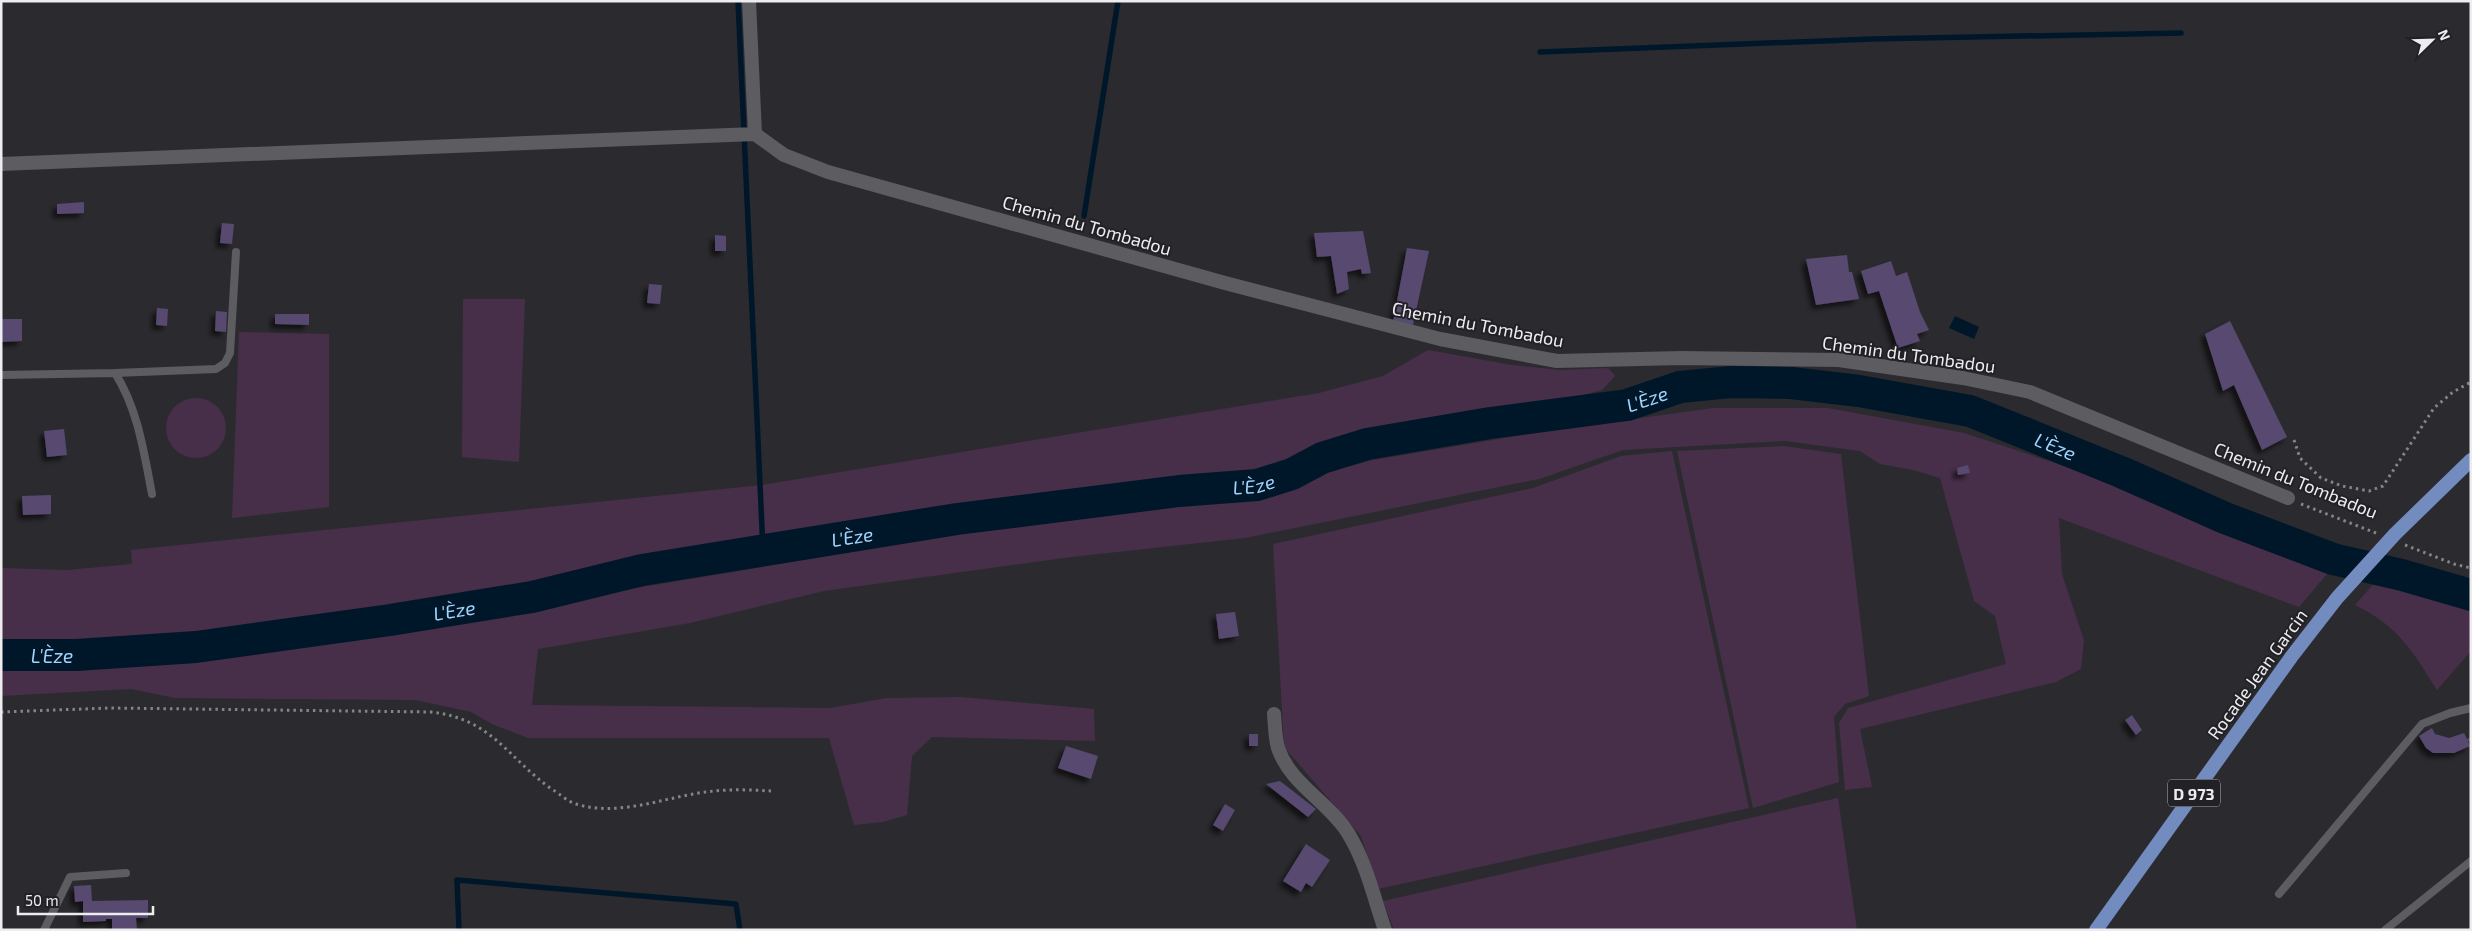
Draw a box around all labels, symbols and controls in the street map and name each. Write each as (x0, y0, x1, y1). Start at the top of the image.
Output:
north arrow (2407, 15, 2457, 65)
text: N (2435, 27, 2454, 43)
street label: Chemin du Tombadou (1000, 190, 1174, 260)
street label: Chemin du Tombadou (1390, 297, 1566, 351)
street label: Chemin du Tombadou (1821, 331, 1997, 377)
water label: L'Èze (1623, 381, 1671, 416)
water label: L'Èze (2032, 427, 2080, 464)
street label: Chemin du Tombadou (2211, 437, 2381, 523)
water label: L'Èze (1232, 469, 1277, 498)
water label: L'Èze (829, 521, 875, 551)
water label: L'Èze (431, 595, 477, 624)
street label: Rocade Jean Garcin (2202, 605, 2312, 743)
water label: L'Èze (31, 644, 73, 667)
road number: D 973 (2168, 780, 2220, 806)
scale bar (18, 884, 152, 916)
text: 50 m (25, 891, 59, 909)

